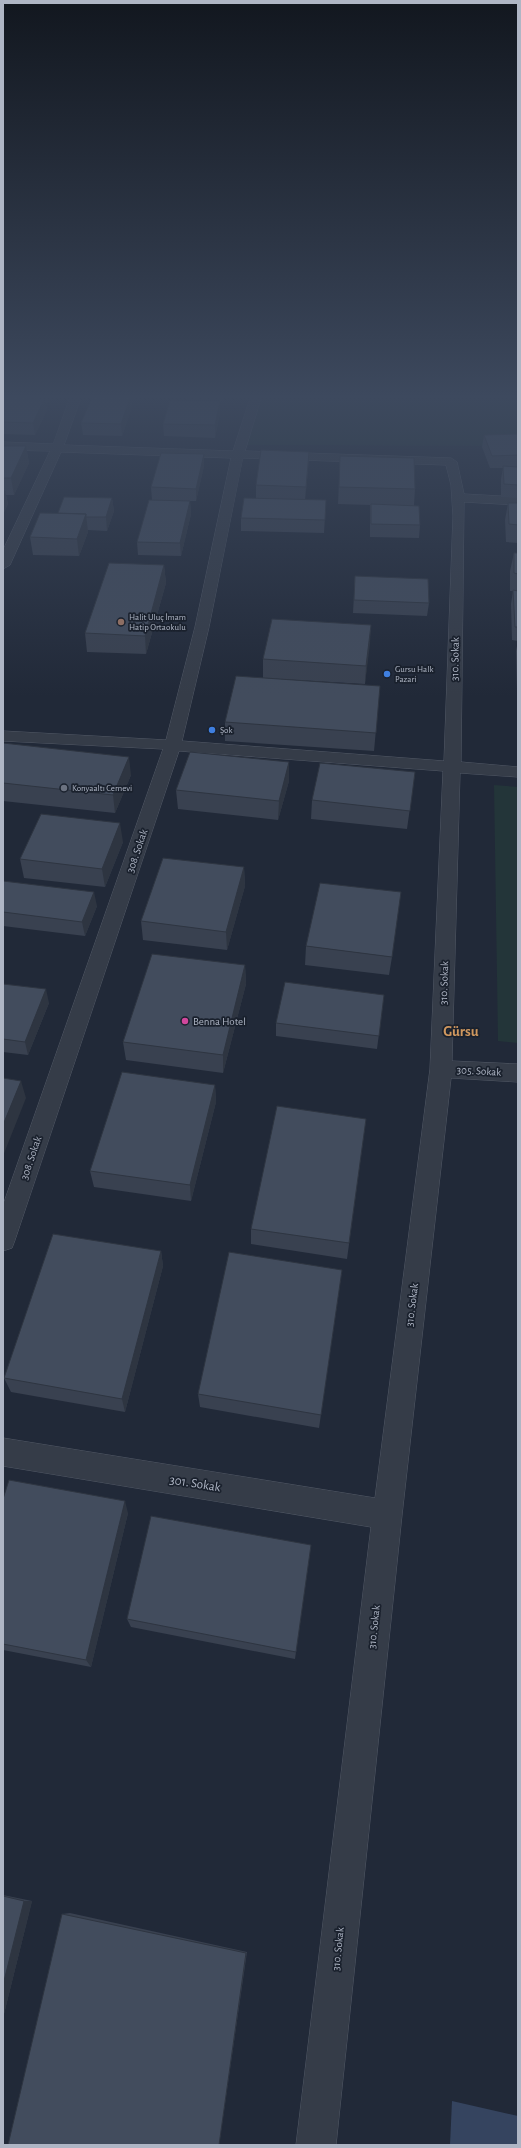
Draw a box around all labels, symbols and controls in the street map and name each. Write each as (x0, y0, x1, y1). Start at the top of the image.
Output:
place label: Halit Uluç İmam Hatip Ortaokulu (129, 613, 186, 632)
marker: Halit Uluç İmam Hatip Ortaokulu (116, 617, 126, 627)
street label: 310. Sokak (449, 637, 461, 681)
place label: Gursu Halk Pazari (395, 665, 434, 684)
marker: Gursu Halk Pazari (382, 669, 392, 679)
marker: Şok (207, 725, 217, 735)
place label: Şok (220, 726, 233, 735)
marker: Konyaaltı Cemevi (59, 783, 69, 793)
place label: Konyaaltı Cemevi (72, 784, 132, 793)
street label: 308. Sokak (124, 828, 150, 874)
street label: 310. Sokak (438, 961, 450, 1005)
marker: Benna Hotel (180, 1016, 190, 1026)
place label: Benna Hotel (193, 1016, 246, 1027)
district label: Gürsu (443, 1024, 479, 1039)
street label: 305. Sokak (456, 1064, 502, 1078)
street label: 308. Sokak (18, 1135, 44, 1181)
street label: 310. Sokak (404, 1283, 420, 1327)
street label: 301. Sokak (168, 1474, 222, 1494)
street label: 310. Sokak (366, 1605, 382, 1649)
street label: 310. Sokak (330, 1927, 346, 1971)

